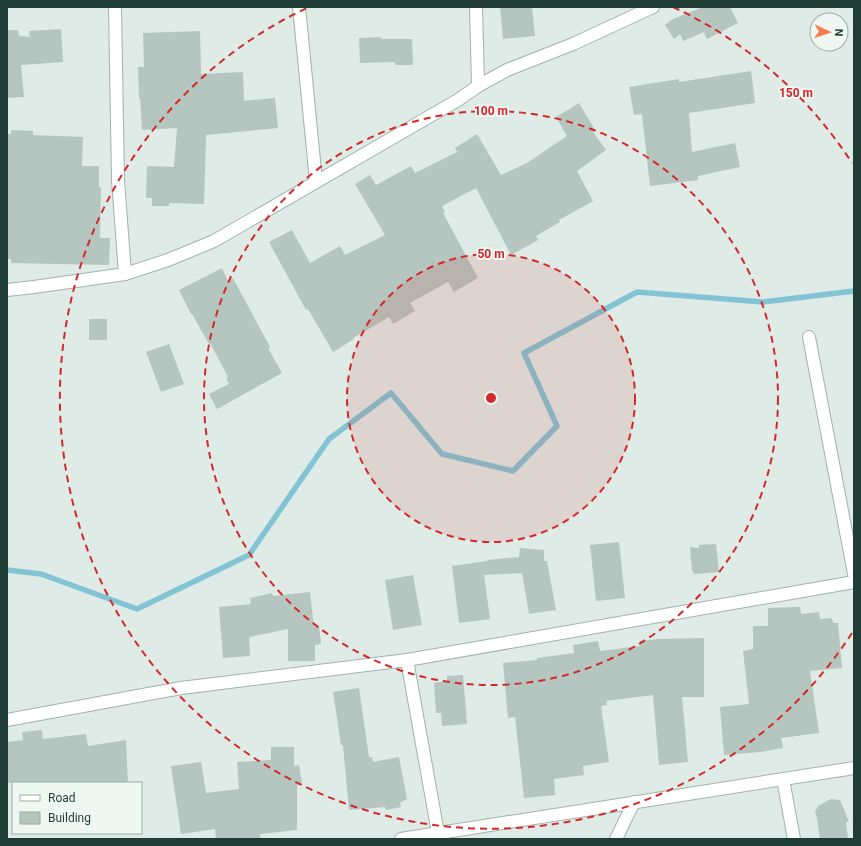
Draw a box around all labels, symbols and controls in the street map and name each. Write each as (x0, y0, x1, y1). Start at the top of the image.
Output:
north arrow (809, 12, 849, 52)
text: N (832, 28, 845, 37)
text: 150 m (779, 86, 813, 100)
text: 100 m (474, 104, 508, 118)
text: 50 m (477, 247, 505, 261)
centre of rings (484, 391, 498, 405)
legend (12, 782, 142, 834)
text: Road (48, 791, 76, 805)
text: Building (48, 811, 91, 825)

